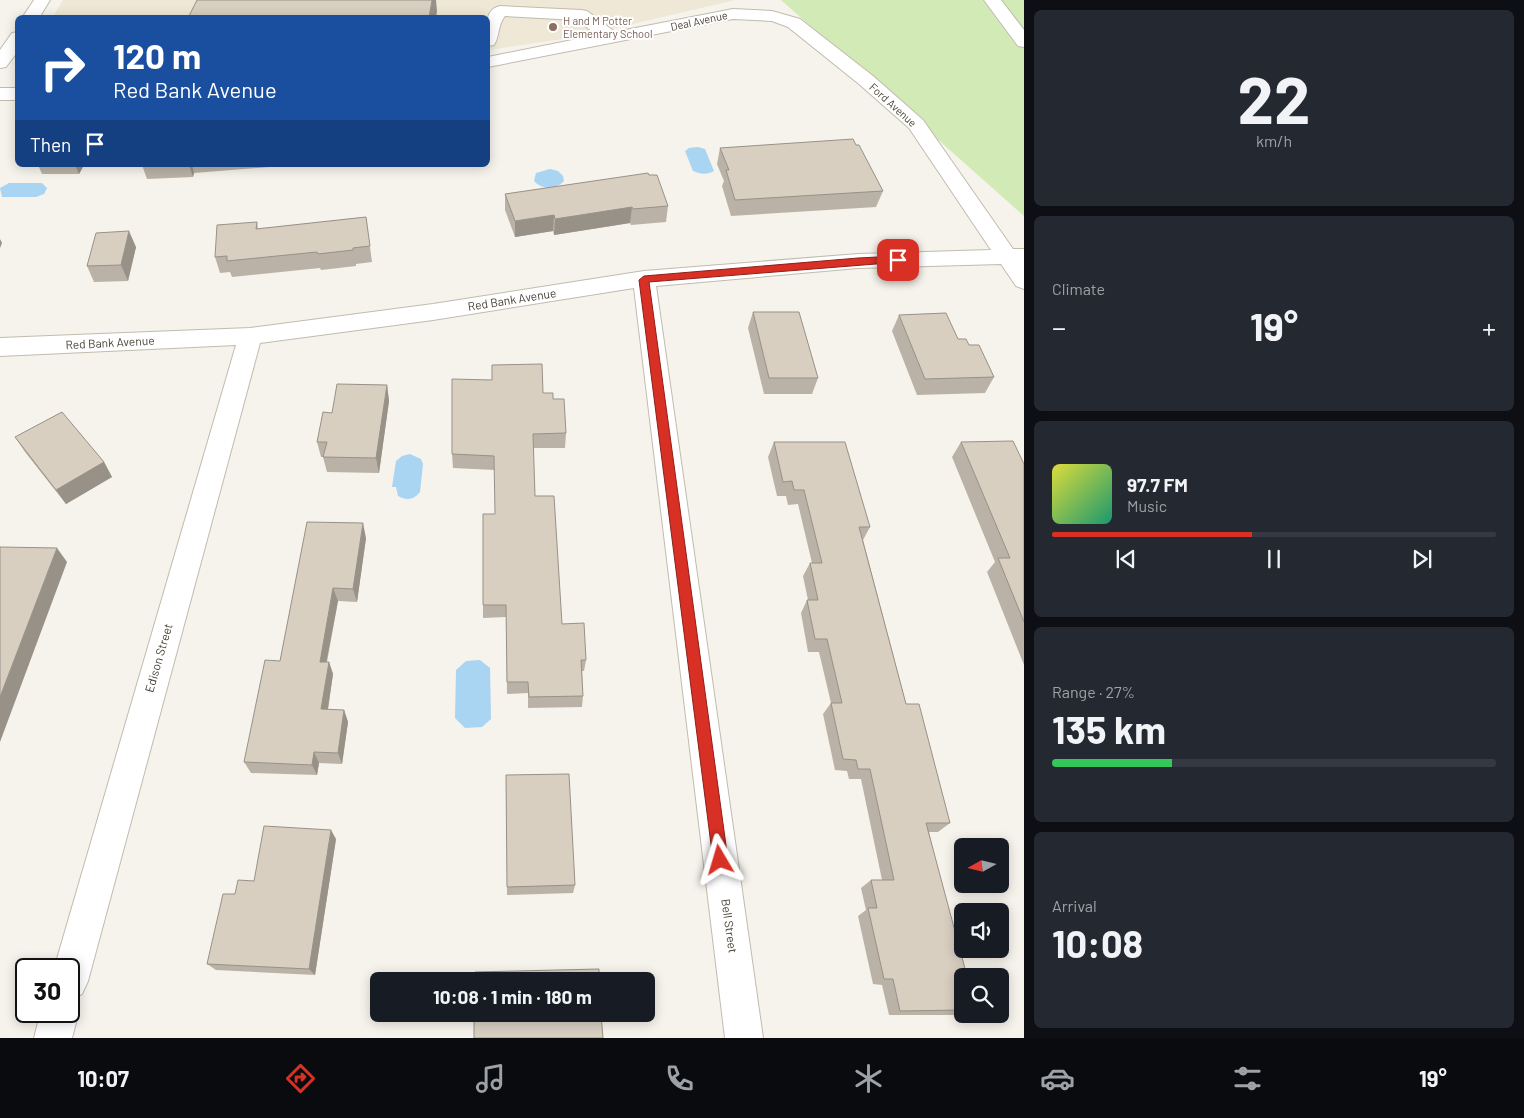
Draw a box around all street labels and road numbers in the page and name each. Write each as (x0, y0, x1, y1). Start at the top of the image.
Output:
street label: Deal Avenue (669, 8, 729, 33)
street label: Ford Avenue (867, 80, 920, 129)
street label: Red Bank Avenue (467, 285, 557, 313)
street label: Red Bank Avenue (65, 333, 155, 351)
street label: Edison Street (142, 622, 175, 694)
street label: Bell Street (719, 898, 741, 954)

